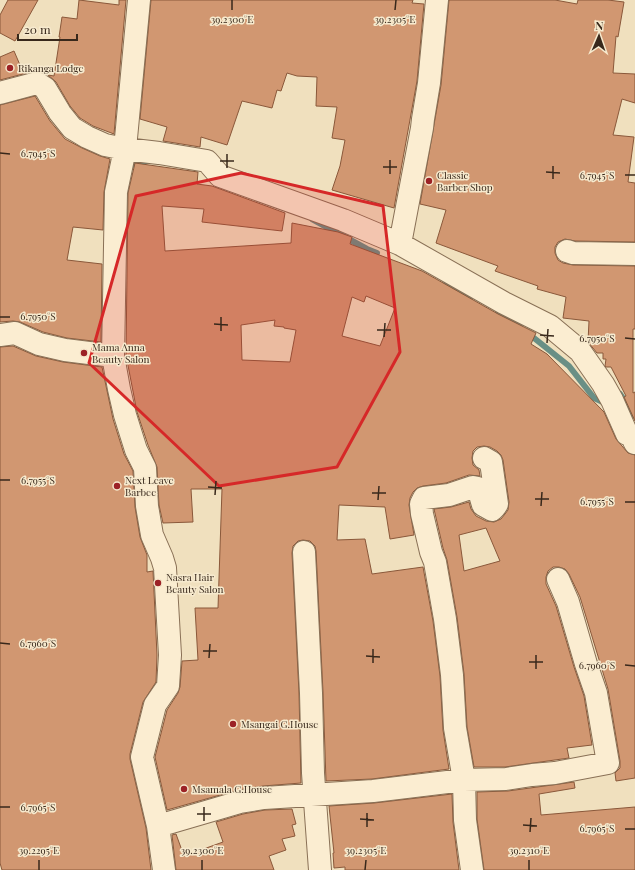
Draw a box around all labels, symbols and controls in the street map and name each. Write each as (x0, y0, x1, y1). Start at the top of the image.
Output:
text: 39.2300°E (211, 12, 253, 26)
text: 39.2305°E (375, 12, 415, 26)
scale bar (18, 16, 77, 42)
north arrow (579, 16, 619, 56)
text: N (595, 18, 604, 33)
text: 20 m (24, 21, 51, 37)
place label: Rikanga Lodge (18, 61, 84, 75)
marker: Rikanga Lodge (5, 63, 15, 73)
text: 6.7945°S (21, 146, 55, 160)
place label: Classic Barber Shop (437, 168, 493, 194)
text: 6.7945°S (580, 168, 614, 182)
marker: Classic Barber Shop (424, 176, 434, 186)
text: 6.7950°S (20, 309, 56, 323)
text: 6.7950°S (579, 331, 615, 345)
place label: Mama Anna Beauty Salon (92, 340, 150, 366)
marker: Mama Anna Beauty Salon (79, 348, 89, 358)
text: 6.7955°S (21, 473, 55, 487)
place label: Next Leave Barbee (125, 473, 174, 499)
marker: Next Leave Barbee (112, 481, 122, 491)
text: 6.7955°S (580, 494, 614, 508)
place label: Nasra Hair Beauty Salon (166, 570, 224, 596)
marker: Nasra Hair Beauty Salon (153, 578, 163, 588)
text: 6.7960°S (20, 636, 56, 650)
text: 6.7960°S (579, 658, 615, 672)
place label: Msangai G.House (241, 717, 318, 731)
marker: Msangai G.House (228, 719, 238, 729)
place label: Msamala G.House (192, 782, 272, 796)
marker: Msamala G.House (179, 784, 189, 794)
text: 6.7965°S (21, 800, 55, 814)
text: 6.7965°S (580, 821, 614, 835)
text: 39.2295°E (19, 843, 59, 857)
text: 39.2300°E (181, 843, 223, 857)
text: 39.2305°E (346, 843, 386, 857)
text: 39.2310°E (509, 843, 549, 857)

